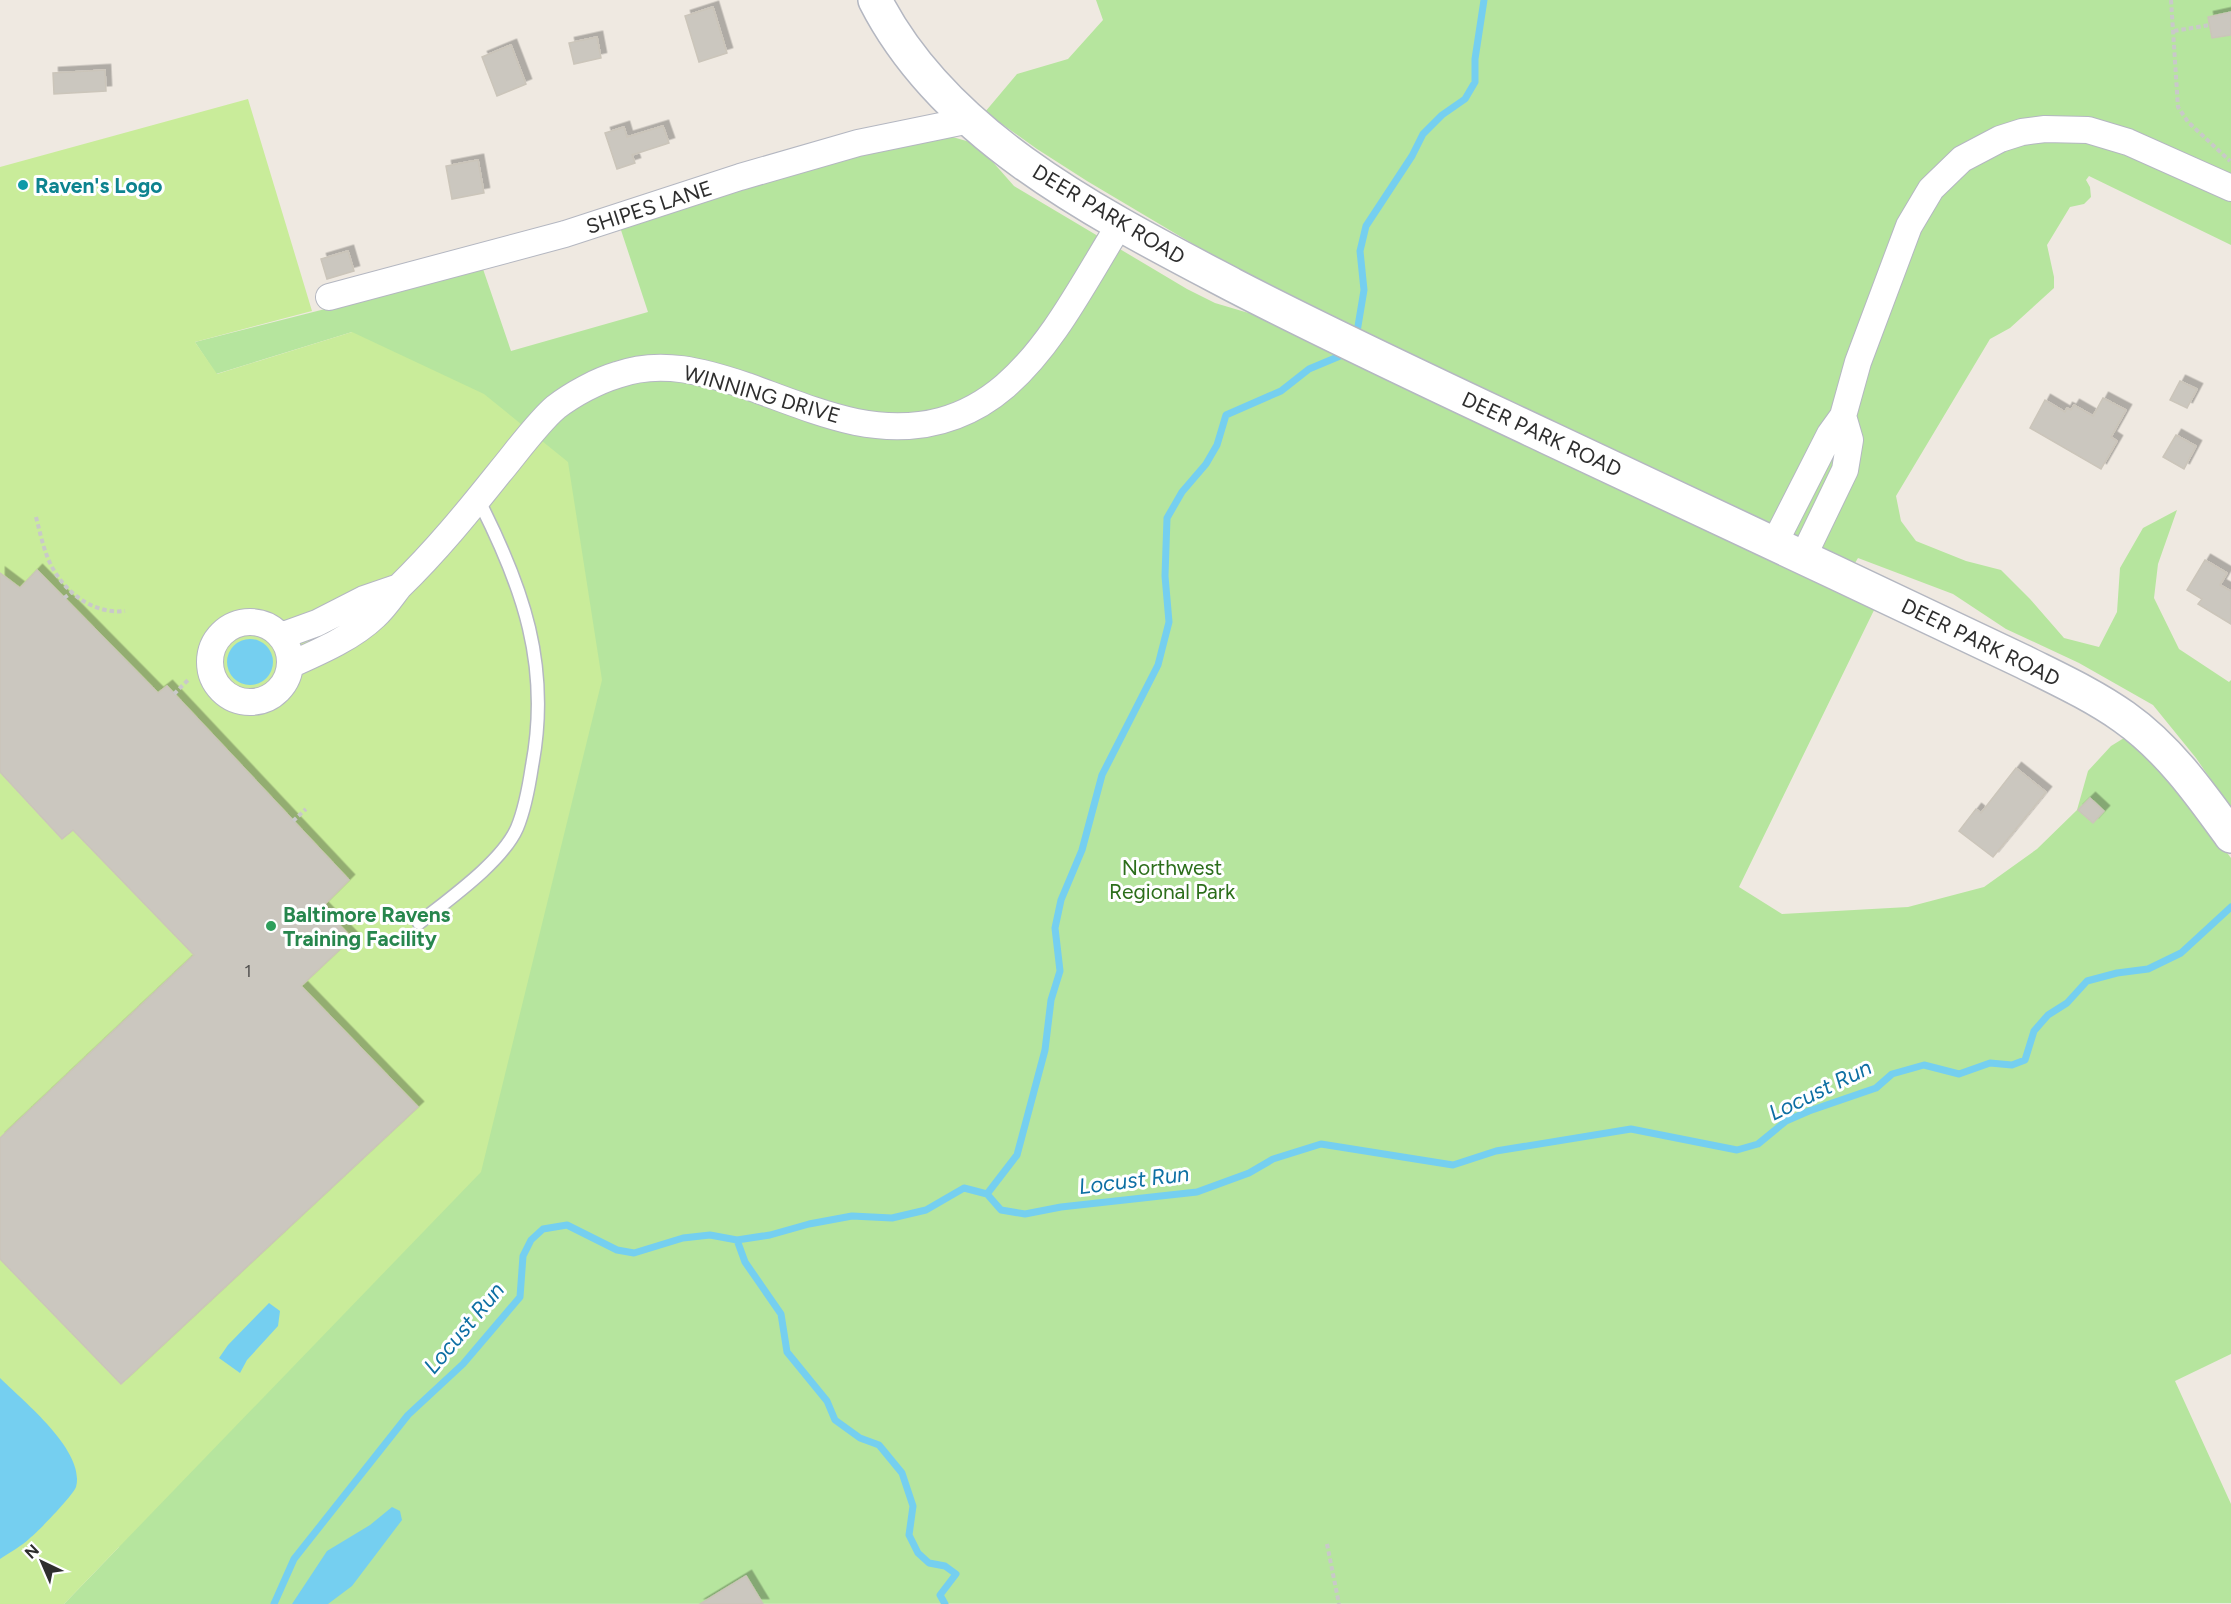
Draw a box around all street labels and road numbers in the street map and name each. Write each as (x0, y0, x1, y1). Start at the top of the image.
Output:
street label: DEER PARK ROAD (1028, 159, 1190, 269)
street label: SHIPES LANE (583, 175, 715, 239)
street label: WINNING DRIVE (681, 360, 843, 428)
street label: DEER PARK ROAD (1458, 386, 1626, 482)
street label: DEER PARK ROAD (1898, 593, 2064, 691)

